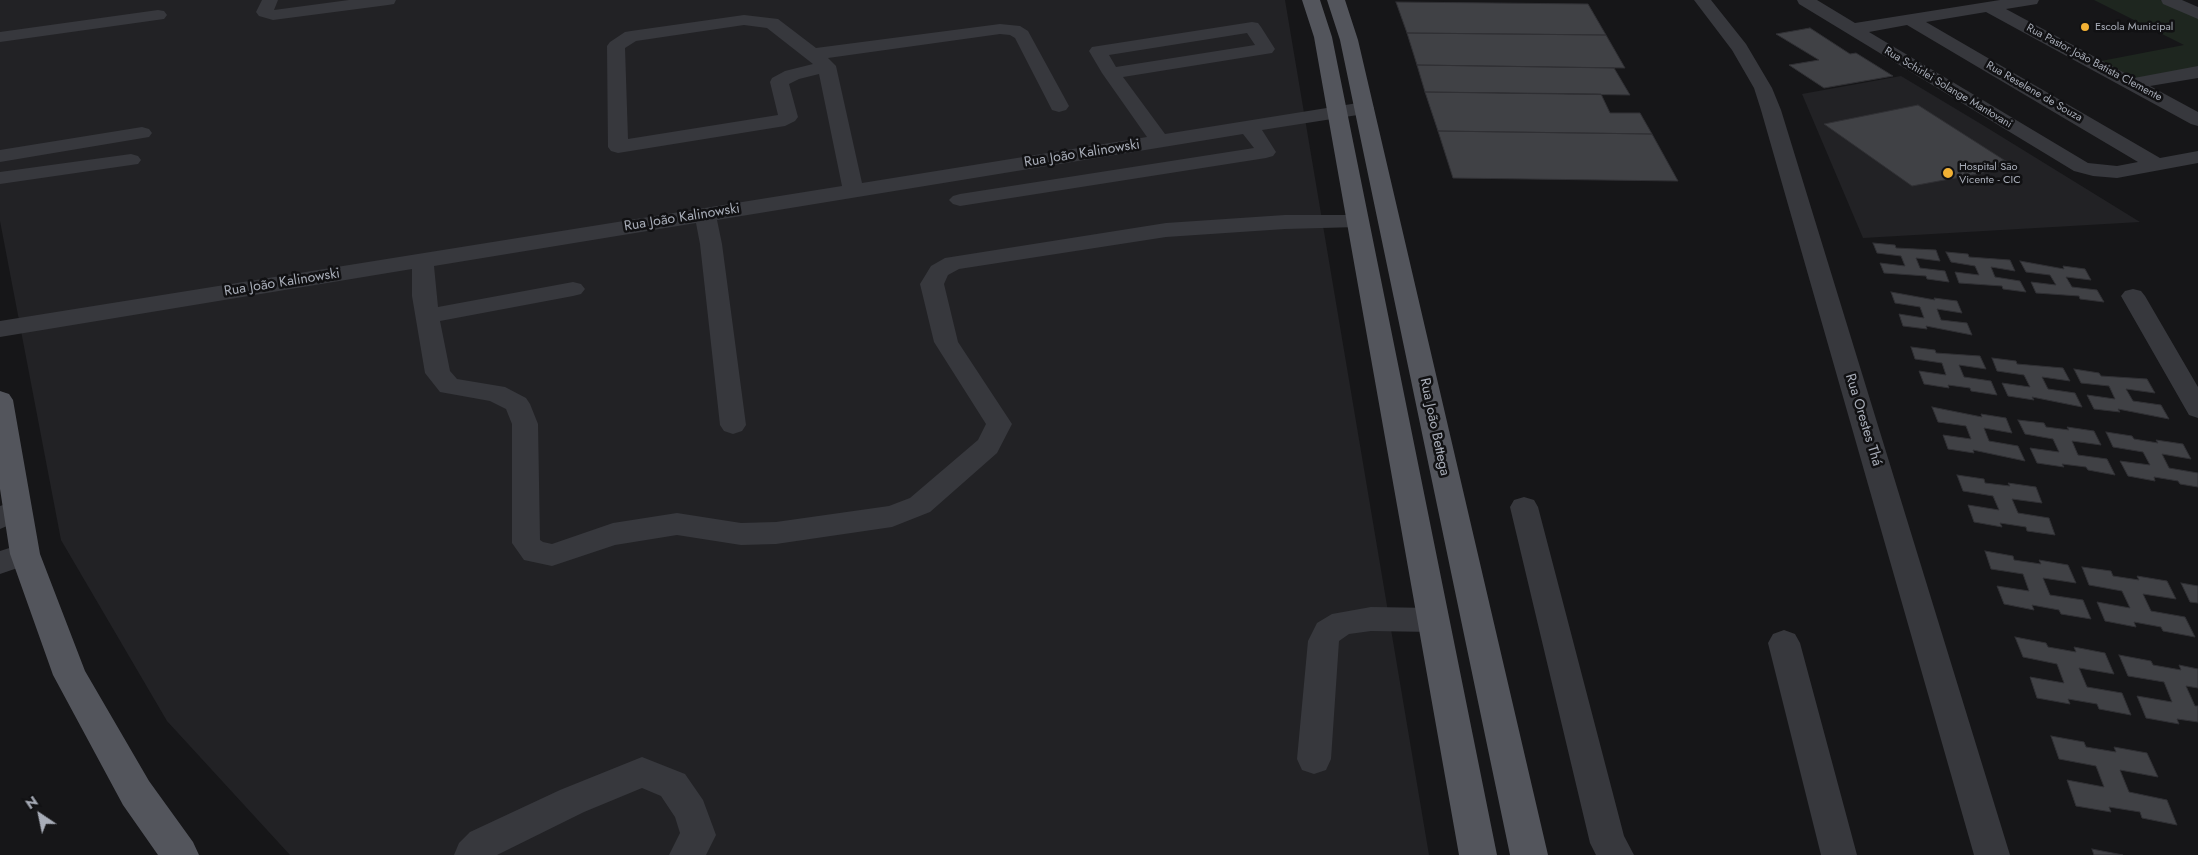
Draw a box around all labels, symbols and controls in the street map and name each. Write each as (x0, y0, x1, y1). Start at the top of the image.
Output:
place label: Escola Municipal (2095, 20, 2173, 34)
marker: Escola Municipal (2079, 21, 2091, 33)
street label: Rua Pastor João Batista Clemente (2024, 22, 2164, 104)
street label: Rua Schirlei Solange Mantovani (1882, 45, 2014, 131)
street label: Rua Reselene de Souza (1984, 59, 2084, 125)
street label: Rua João Kalinowski (1023, 137, 1141, 171)
place label: Hospital São Vicente - CIC (1959, 160, 2021, 186)
marker: Hospital São Vicente - CIC (1941, 166, 1955, 180)
street label: Rua João Kalinowski (623, 201, 741, 235)
street label: Rua João Kalinowski (223, 266, 341, 300)
street label: Rua Orestes Thá (1841, 372, 1885, 468)
street label: Rua João Bettega (1415, 377, 1453, 477)
north arrow (15, 790, 65, 840)
text: N (21, 791, 42, 814)

